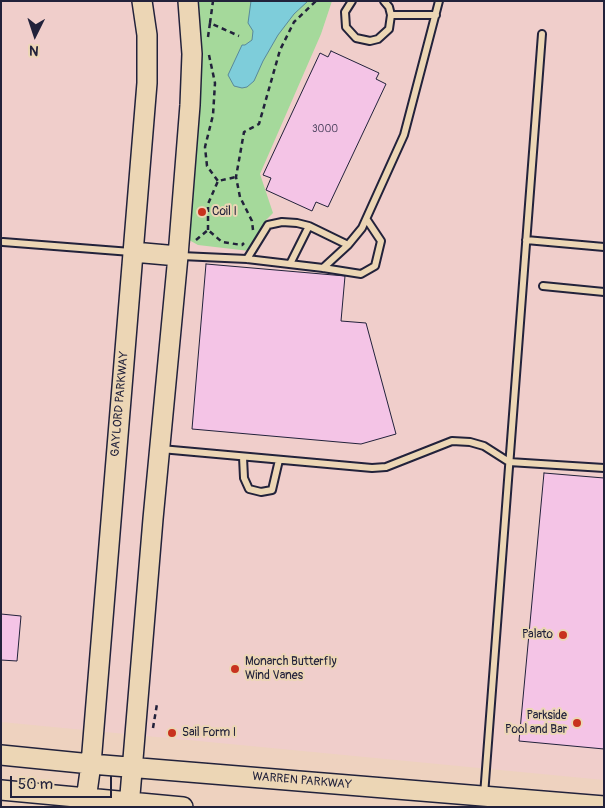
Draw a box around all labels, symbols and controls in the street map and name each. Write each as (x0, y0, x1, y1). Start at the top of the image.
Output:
north arrow (10, 10, 60, 60)
text: N (29, 42, 39, 59)
house number: 3000 (312, 123, 338, 135)
place label: Coil I (212, 205, 237, 219)
marker: Coil I (196, 206, 208, 218)
street label: GAYLORD PARKWAY (108, 351, 132, 457)
place label: Palato (522, 628, 553, 642)
marker: Palato (557, 629, 569, 641)
place label: Monarch Butterfly Wind Vanes (245, 655, 336, 683)
marker: Monarch Butterfly Wind Vanes (229, 663, 241, 675)
place label: Parkside Pool and Bar (505, 709, 567, 737)
marker: Parkside Pool and Bar (571, 717, 583, 729)
place label: Sail Form I (182, 726, 236, 740)
marker: Sail Form I (166, 727, 178, 739)
scale bar (12, 766, 115, 798)
street label: WARREN PARKWAY (252, 769, 352, 793)
text: 50 m (18, 775, 53, 794)

